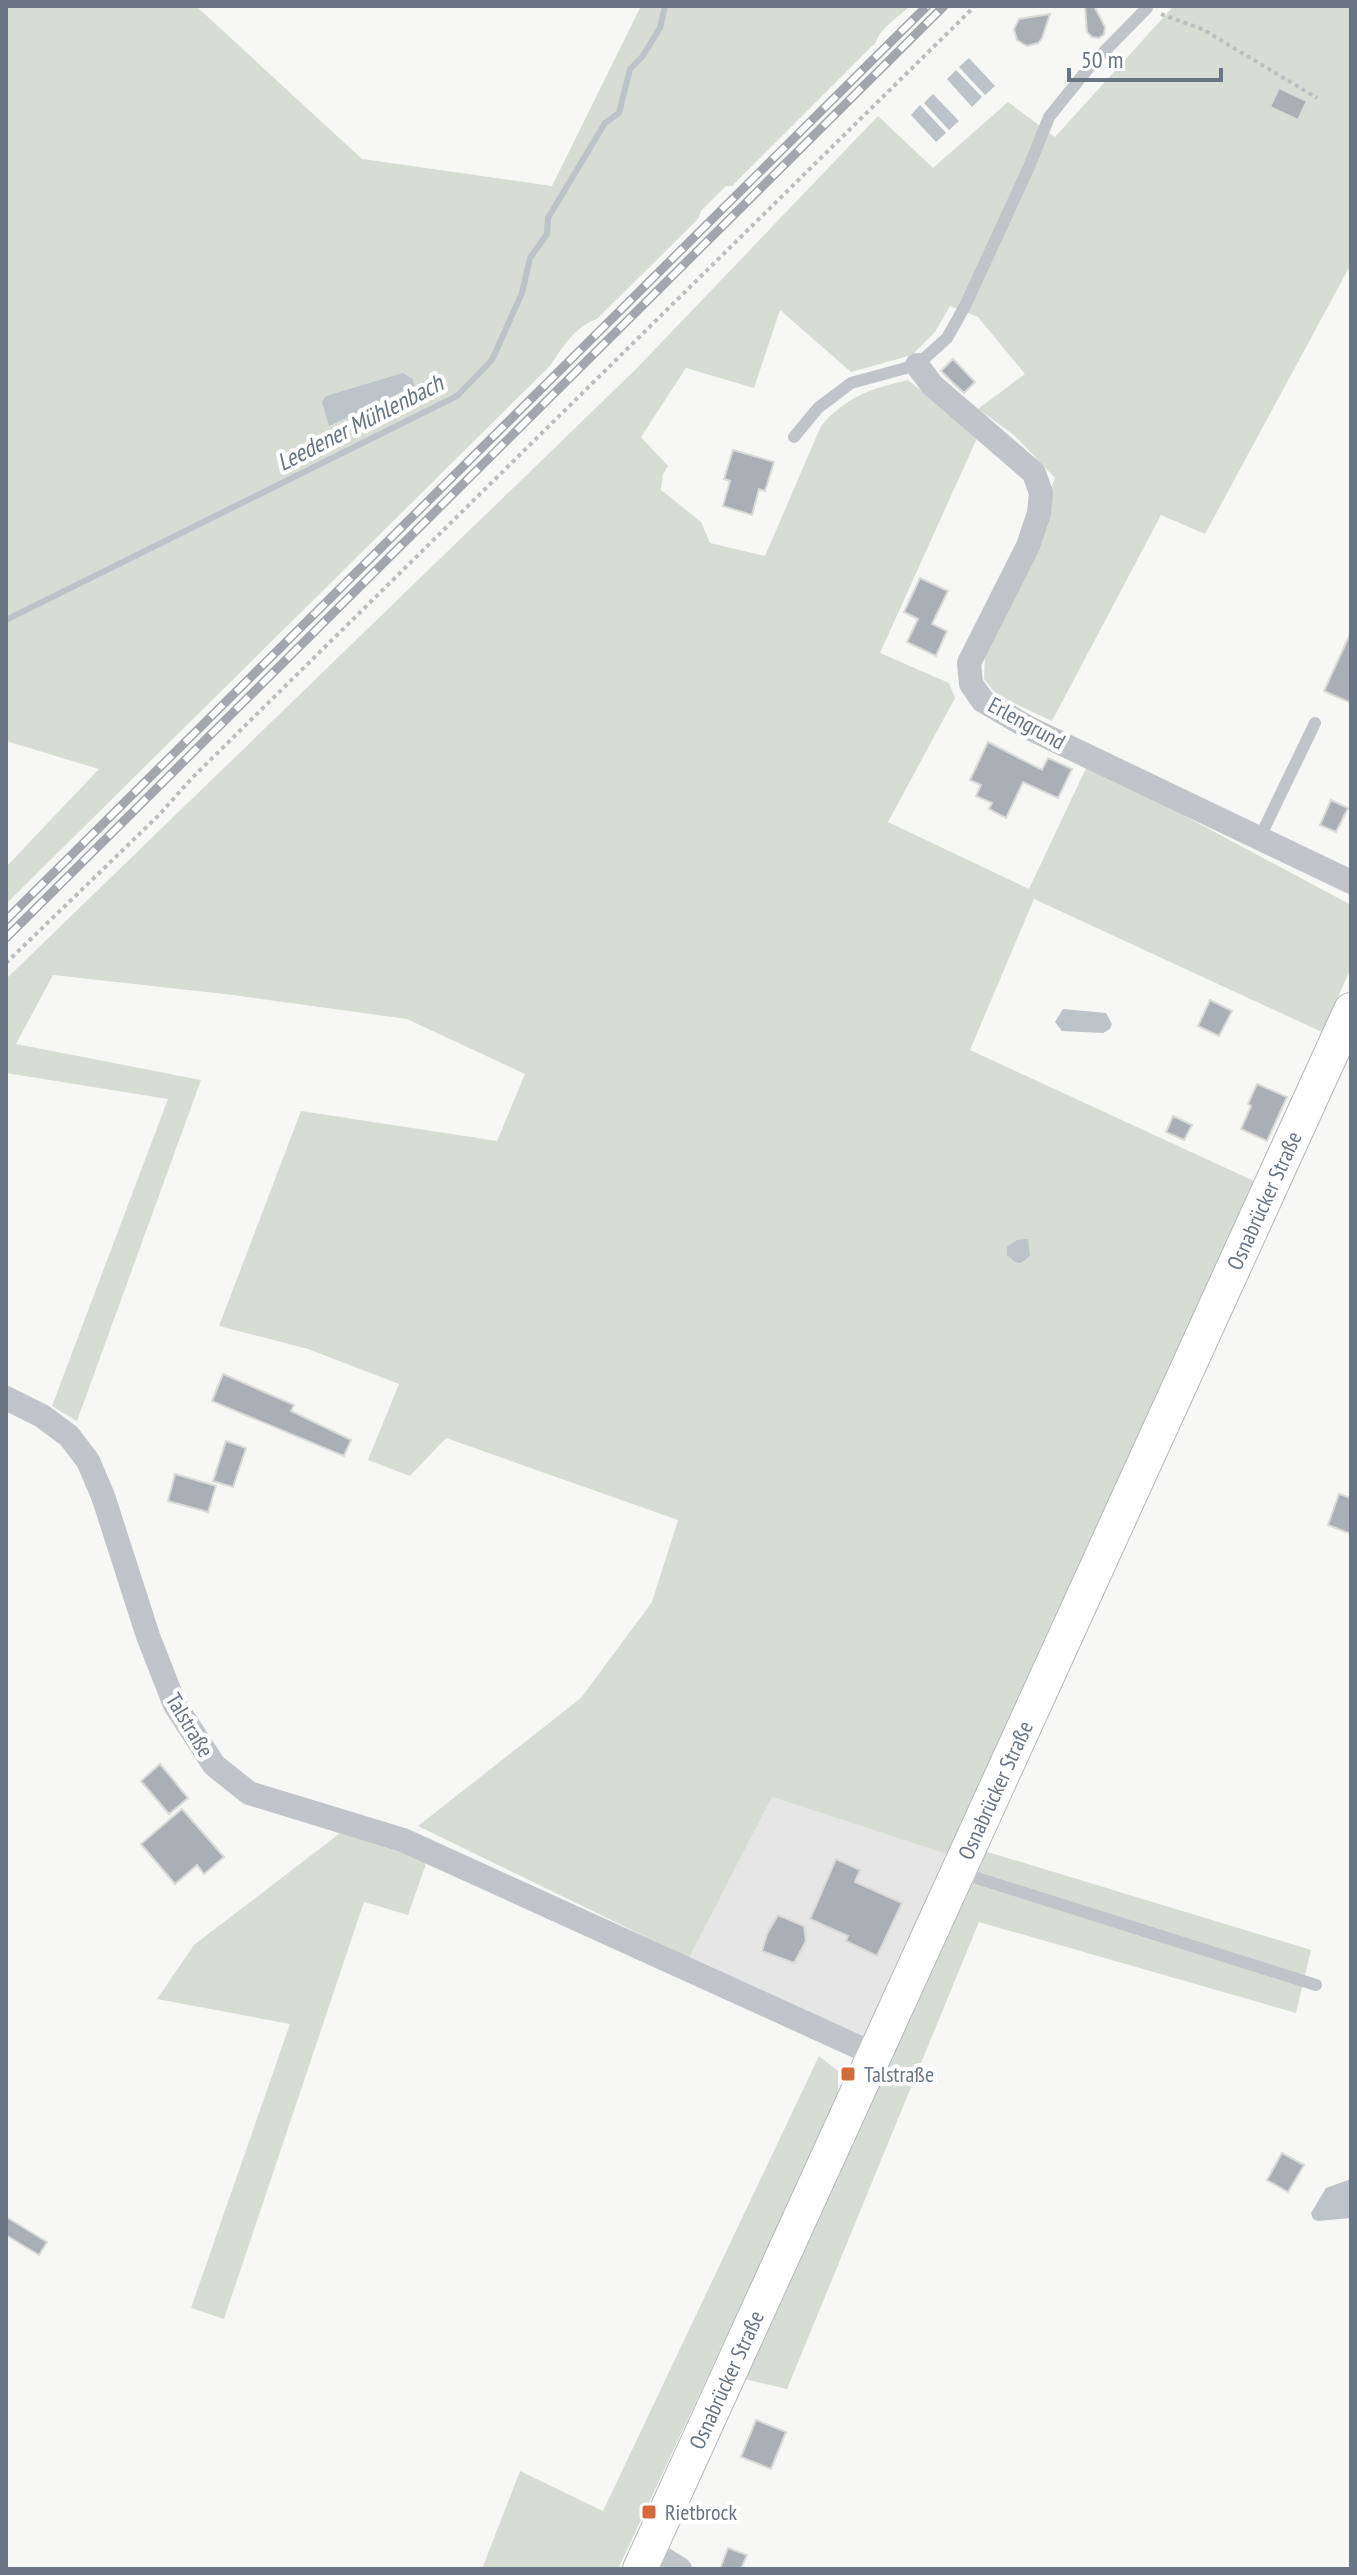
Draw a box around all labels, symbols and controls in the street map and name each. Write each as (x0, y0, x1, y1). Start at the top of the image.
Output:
scale bar (1069, 32, 1221, 82)
text: 50 m (1081, 44, 1123, 75)
water label: Leedener Mühlenbach (271, 367, 449, 478)
street label: Erlengrund (984, 690, 1070, 756)
street label: Osnabrücker Straße (1220, 1127, 1308, 1274)
street label: Talstraße (160, 1688, 220, 1762)
street label: Osnabrücker Straße (951, 1716, 1039, 1864)
place label: Talstraße (864, 2060, 934, 2088)
marker: Talstraße (839, 2065, 857, 2083)
street label: Osnabrücker Straße (683, 2306, 770, 2453)
place label: Rietbrock (665, 2498, 737, 2526)
marker: Rietbrock (640, 2503, 658, 2521)

